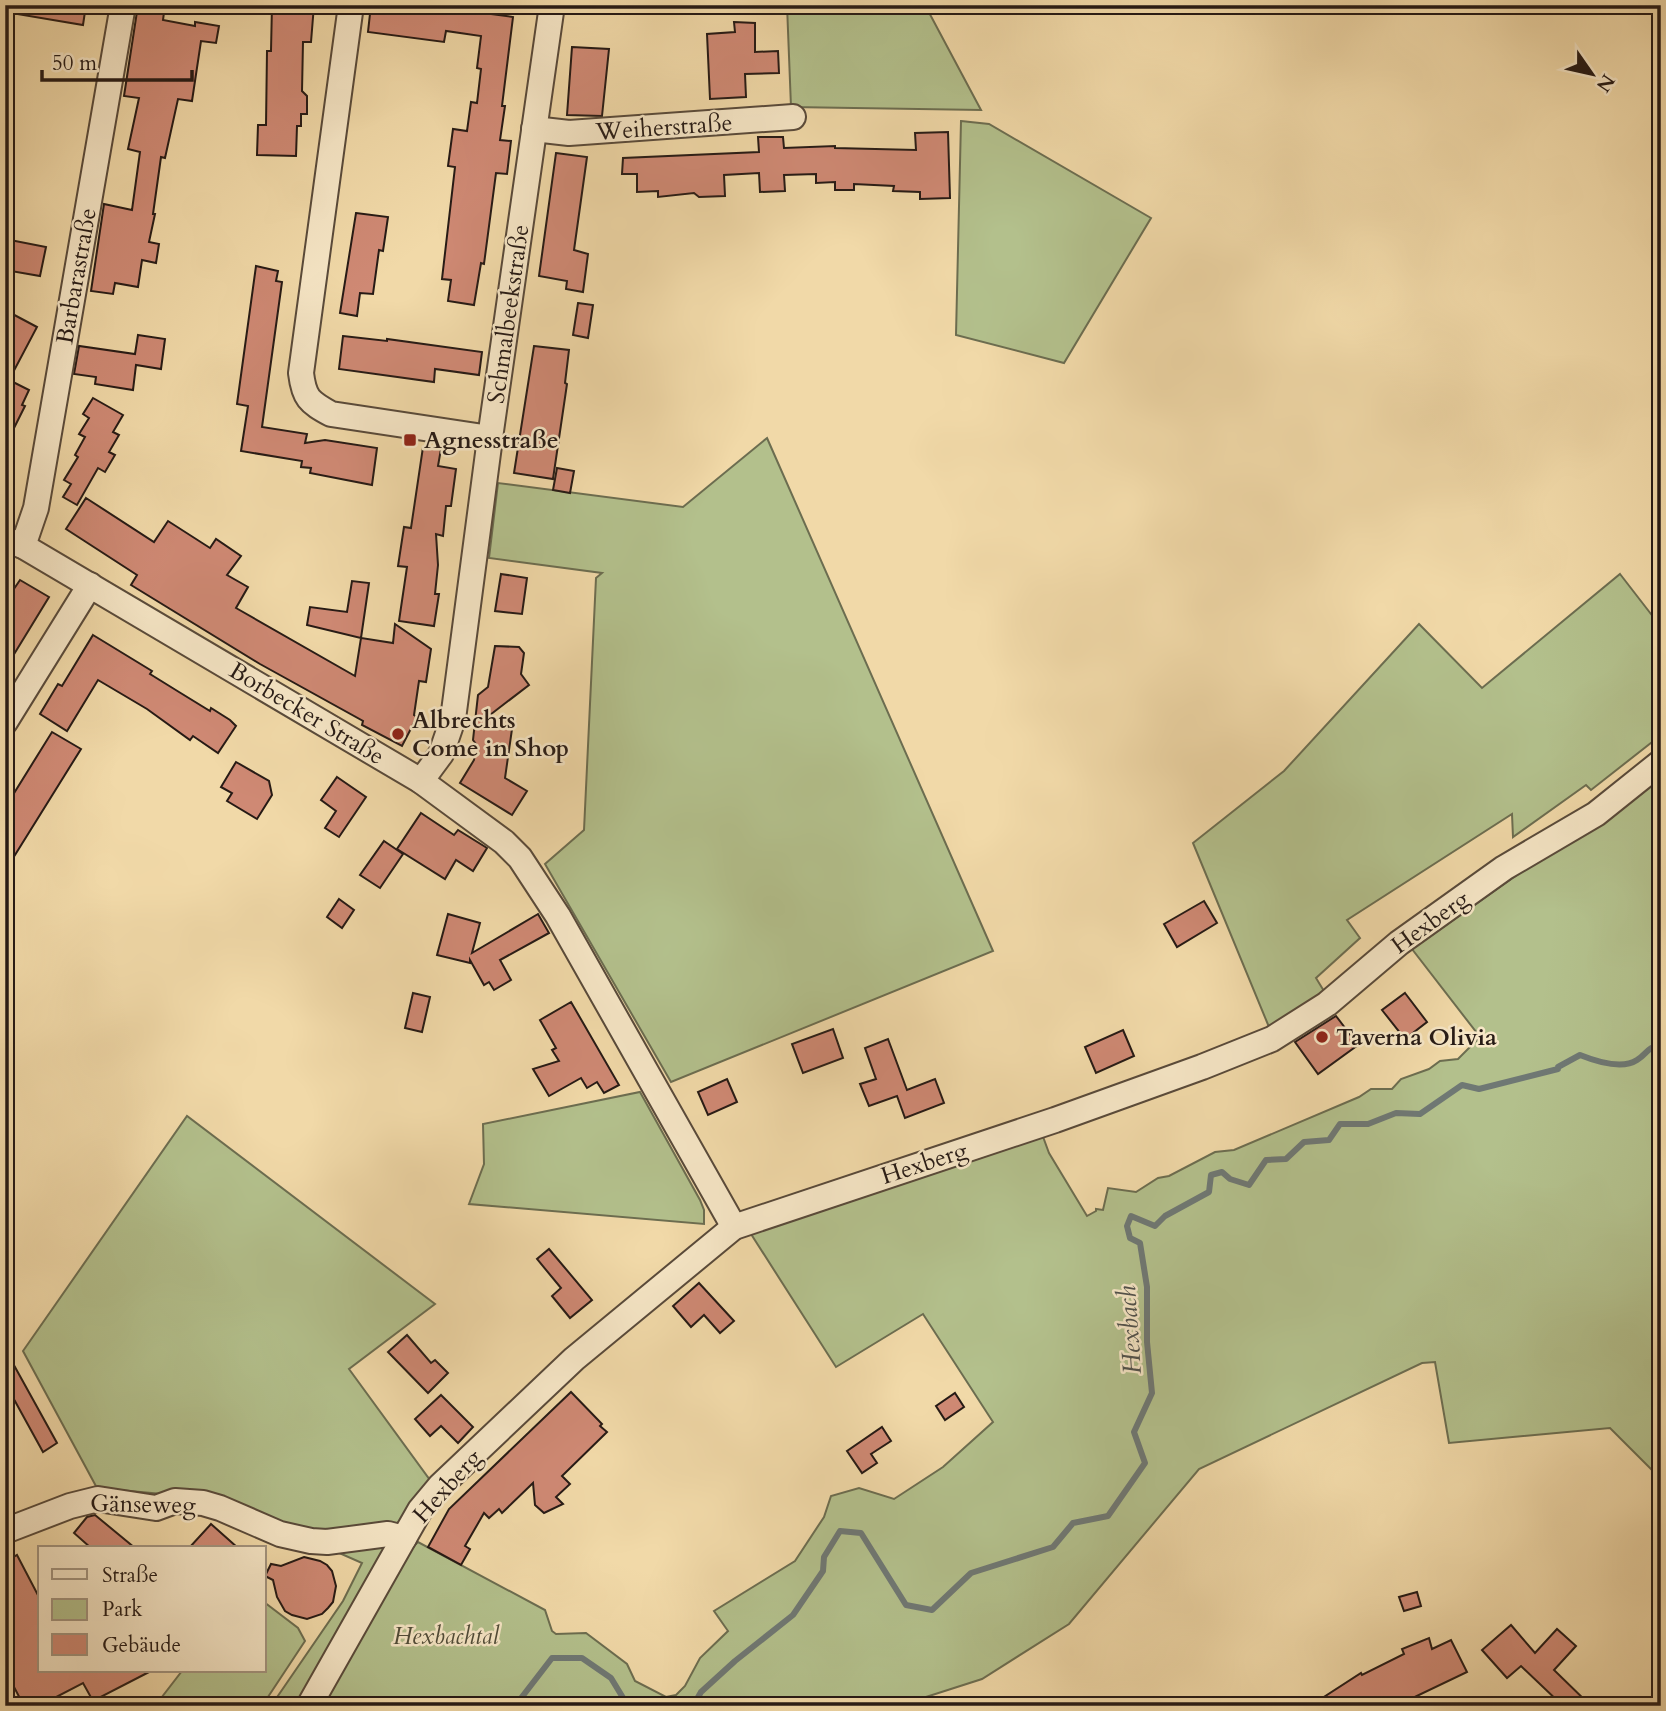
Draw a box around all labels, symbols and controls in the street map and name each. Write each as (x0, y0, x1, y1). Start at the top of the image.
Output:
scale bar (42, 38, 192, 82)
north arrow (1558, 38, 1628, 108)
text: 50 m (52, 49, 97, 78)
text: N (1590, 69, 1621, 97)
street label: Weiherstraße (594, 106, 733, 149)
street label: Barbarastraße (48, 205, 105, 347)
street label: Schmalbeekstraße (480, 222, 537, 406)
place label: Agnesstraße (424, 424, 559, 457)
marker: Agnesstraße (402, 432, 418, 448)
street label: Borbecker Straße (223, 654, 391, 773)
place label: Albrechts Come in Shop (412, 704, 569, 765)
marker: Albrechts Come in Shop (390, 726, 406, 742)
street label: Hexberg (1385, 883, 1476, 962)
place label: Taverna Olivia (1336, 1021, 1497, 1054)
marker: Taverna Olivia (1314, 1029, 1330, 1045)
street label: Hexberg (877, 1134, 972, 1193)
water label: Hexbach (1109, 1284, 1150, 1375)
street label: Hexberg (405, 1442, 490, 1530)
street label: Gänseweg (90, 1487, 197, 1522)
legend (38, 1546, 266, 1672)
text: Straße (102, 1561, 158, 1590)
text: Park (102, 1595, 143, 1624)
park label: Hexbachtal (393, 1620, 500, 1653)
text: Gebäude (102, 1631, 181, 1660)

